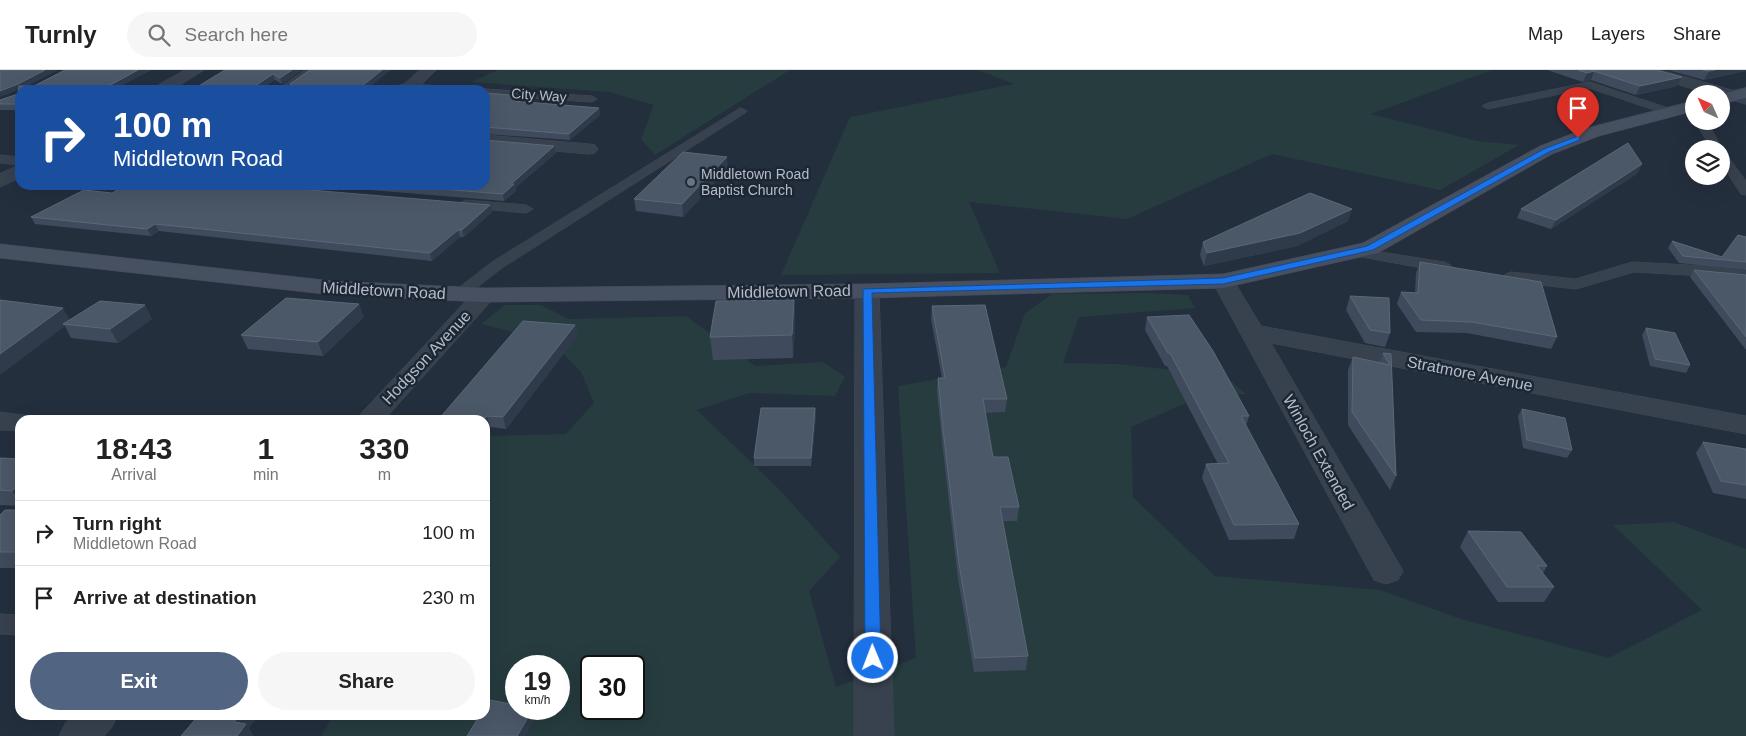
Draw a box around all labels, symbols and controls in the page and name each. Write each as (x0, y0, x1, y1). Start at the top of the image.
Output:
search box (127, 12, 477, 57)
text: Turnly (25, 21, 97, 48)
icon: search (145, 21, 173, 49)
text: Search here (185, 24, 288, 45)
text: Map (1528, 24, 1563, 44)
text: Layers (1591, 24, 1645, 44)
text: Share (1673, 24, 1721, 44)
street label: City Way (511, 85, 567, 105)
north arrow (1685, 85, 1730, 130)
map controls (1685, 85, 1730, 185)
pin (1557, 87, 1599, 138)
icon: arrive (1564, 94, 1592, 122)
icon: right (30, 105, 95, 170)
text: 100 m (113, 105, 212, 144)
button: layers (1685, 140, 1730, 185)
text: Middletown Road (113, 146, 283, 171)
place label: Middletown Road Baptist Church (701, 166, 809, 198)
marker: Middletown Road Baptist Church (685, 176, 697, 188)
street label: Middletown Road (322, 279, 446, 302)
street label: Middletown Road (727, 282, 851, 301)
street label: Hodgson Avenue (379, 307, 474, 408)
street label: Stratmore Avenue (1406, 353, 1534, 394)
street label: Winloch Extended (1280, 392, 1357, 513)
text: 18:43 (96, 432, 172, 465)
text: 1 (257, 432, 274, 465)
text: 330 (359, 432, 409, 465)
text: Arrival (111, 466, 157, 483)
text: min (253, 466, 279, 483)
text: m (378, 466, 391, 483)
text: Turn right (73, 513, 161, 534)
icon: right (30, 519, 58, 547)
text: 100 m (422, 522, 475, 543)
text: Middletown Road (73, 535, 197, 552)
icon: arrive (30, 584, 58, 612)
text: Arrive at destination (73, 587, 257, 608)
text: 230 m (422, 587, 475, 608)
position arrow (846, 631, 898, 683)
button: Exit (30, 652, 248, 710)
button: Share (258, 652, 475, 710)
speed limit sign: 30 (580, 655, 645, 720)
text: 19 (524, 667, 551, 695)
text: km/h (524, 693, 551, 707)

